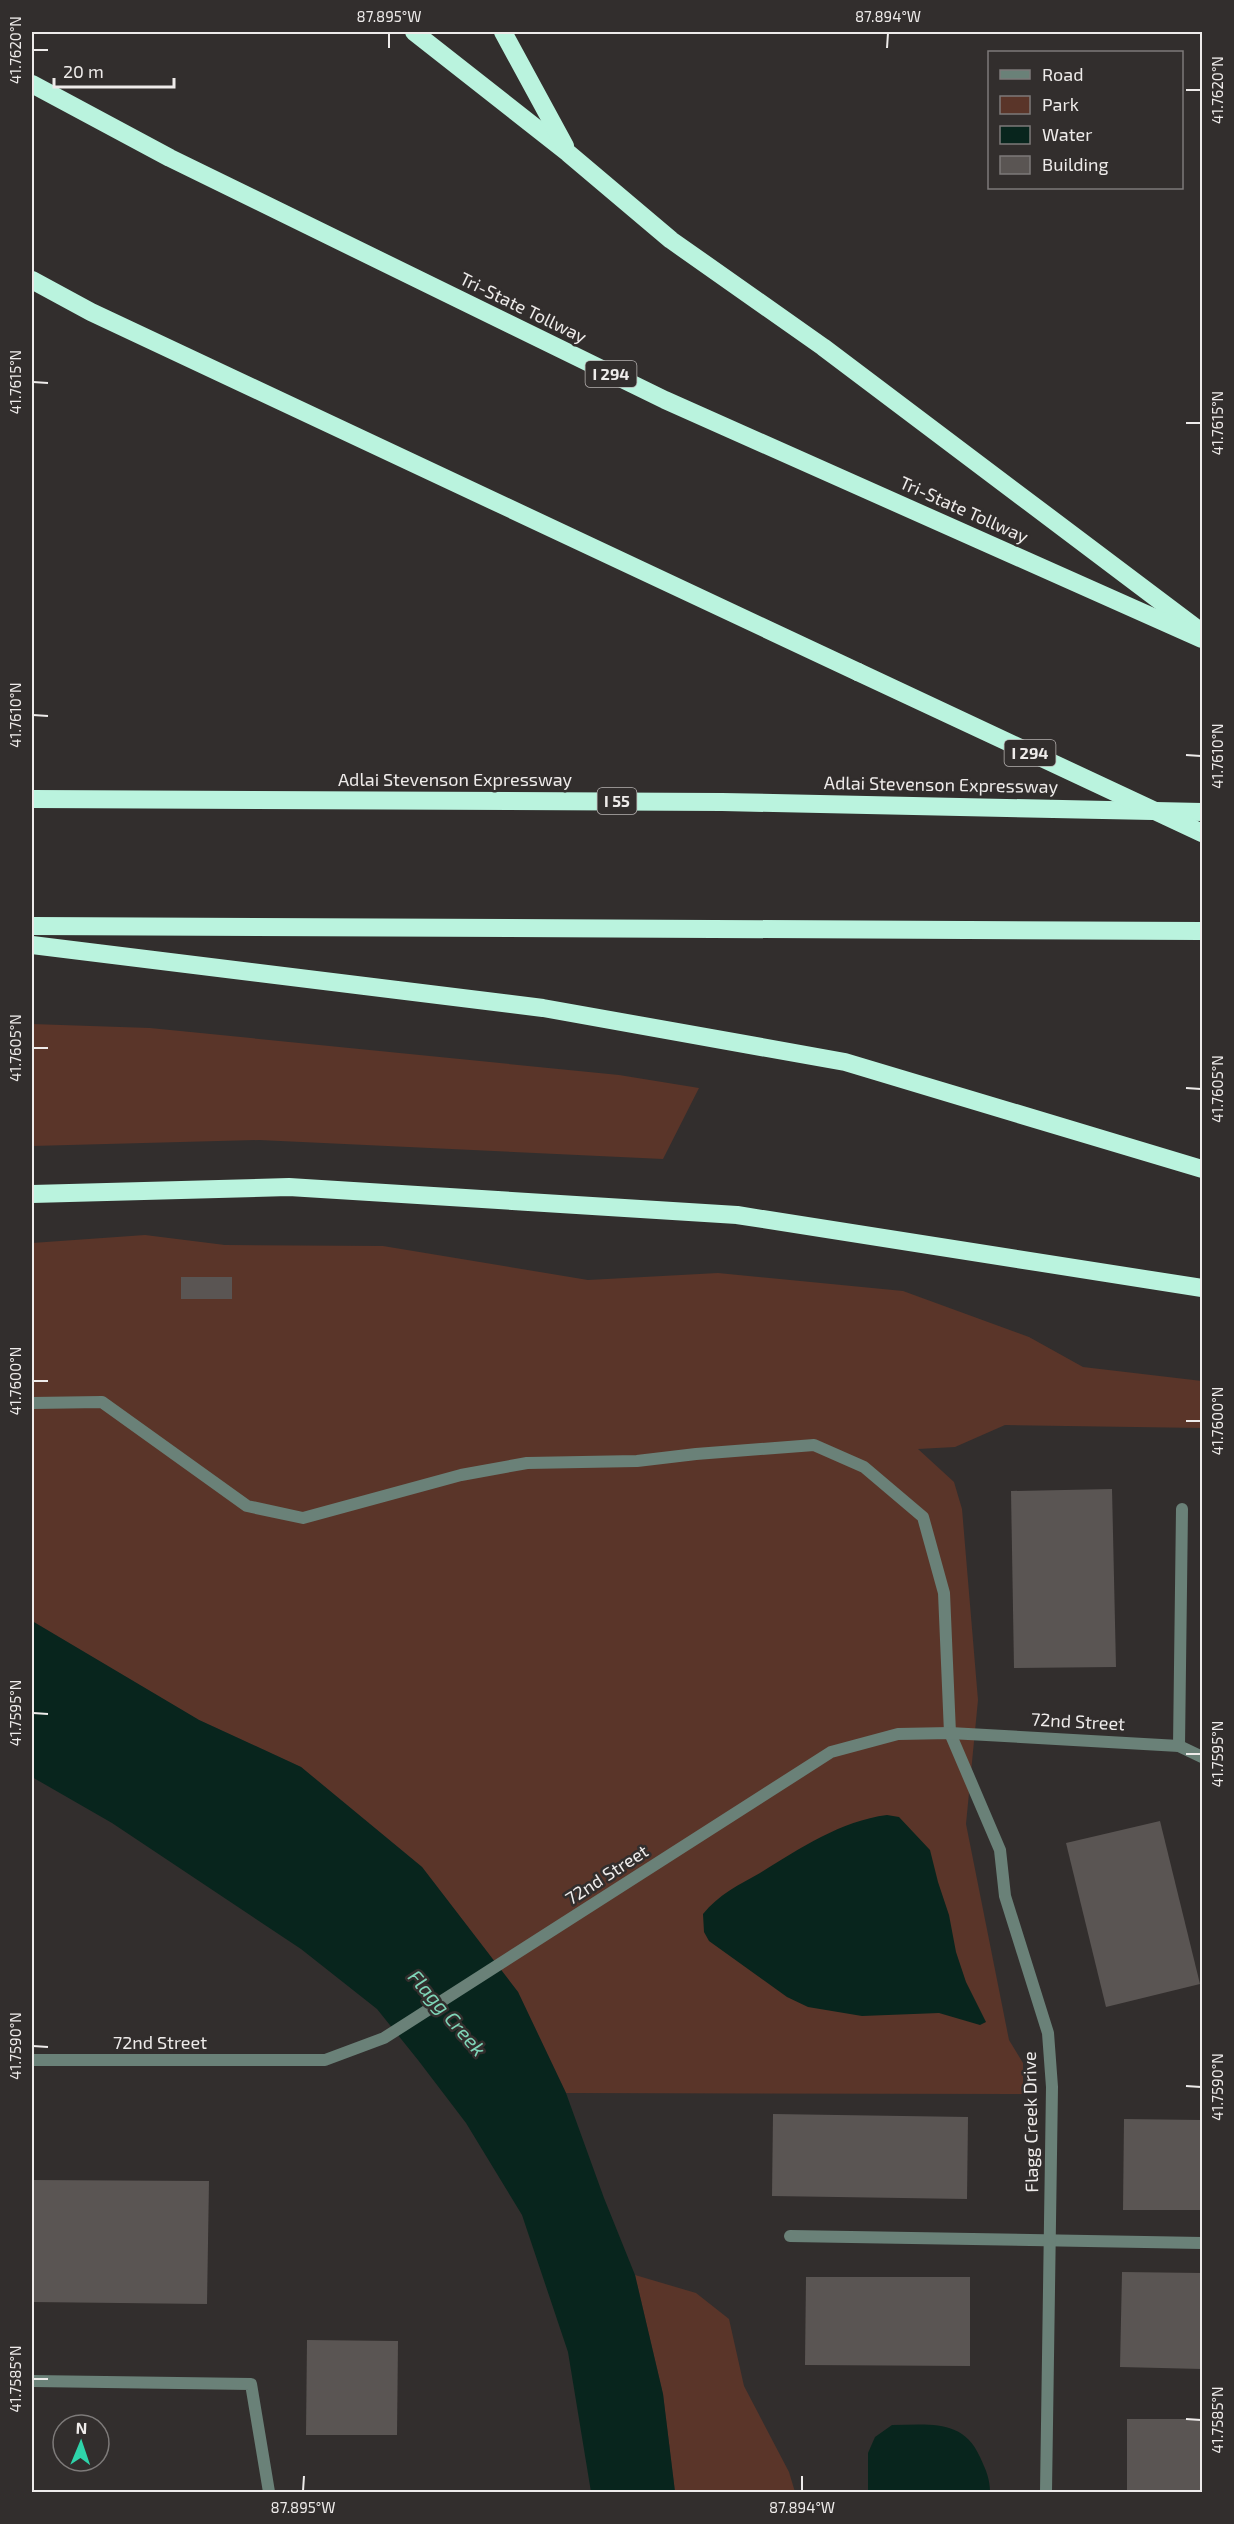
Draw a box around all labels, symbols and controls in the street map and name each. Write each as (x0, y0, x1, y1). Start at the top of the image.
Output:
text: 87.895°W (357, 7, 421, 25)
text: 87.894°W (855, 7, 921, 25)
text: 41.7620°N (6, 16, 24, 84)
scale bar (54, 51, 174, 89)
legend (988, 51, 1183, 189)
text: 41.7620°N (1208, 56, 1226, 124)
text: 20 m (63, 60, 104, 82)
text: Road (1042, 63, 1083, 85)
text: Park (1042, 93, 1079, 115)
text: Water (1042, 123, 1092, 145)
text: Building (1042, 153, 1109, 175)
street label: Tri-State Tollway (456, 267, 591, 348)
text: 41.7615°N (6, 350, 24, 414)
road number: I 294 (586, 361, 636, 387)
text: 41.7615°N (1208, 391, 1226, 455)
street label: Tri-State Tollway (897, 471, 1033, 547)
text: 41.7610°N (6, 682, 24, 748)
text: 41.7610°N (1208, 723, 1226, 789)
road number: I 294 (1004, 740, 1056, 766)
street label: Adlai Stevenson Expressway (338, 768, 573, 790)
street label: Adlai Stevenson Expressway (824, 771, 1059, 797)
road number: I 55 (598, 788, 636, 814)
text: 41.7605°N (6, 1014, 24, 1082)
text: 41.7605°N (1208, 1055, 1226, 1123)
text: 41.7600°N (6, 1347, 24, 1415)
text: 41.7600°N (1208, 1387, 1226, 1455)
text: 41.7595°N (6, 1680, 24, 1746)
street label: 72nd Street (1030, 1708, 1126, 1734)
text: 41.7595°N (1208, 1721, 1226, 1787)
street label: 72nd Street (561, 1839, 652, 1909)
water label: Flagg Creek (404, 1964, 492, 2060)
text: 41.7590°N (6, 2012, 24, 2080)
street label: 72nd Street (113, 2031, 207, 2053)
street label: Flagg Creek Drive (1018, 2051, 1042, 2193)
text: 41.7590°N (1208, 2053, 1226, 2121)
text: 41.7585°N (6, 2346, 24, 2412)
text: 41.7585°N (1208, 2387, 1226, 2453)
north arrow (51, 2413, 111, 2473)
text: N (75, 2418, 88, 2437)
text: 87.895°W (271, 2498, 335, 2516)
text: 87.894°W (769, 2498, 835, 2516)

